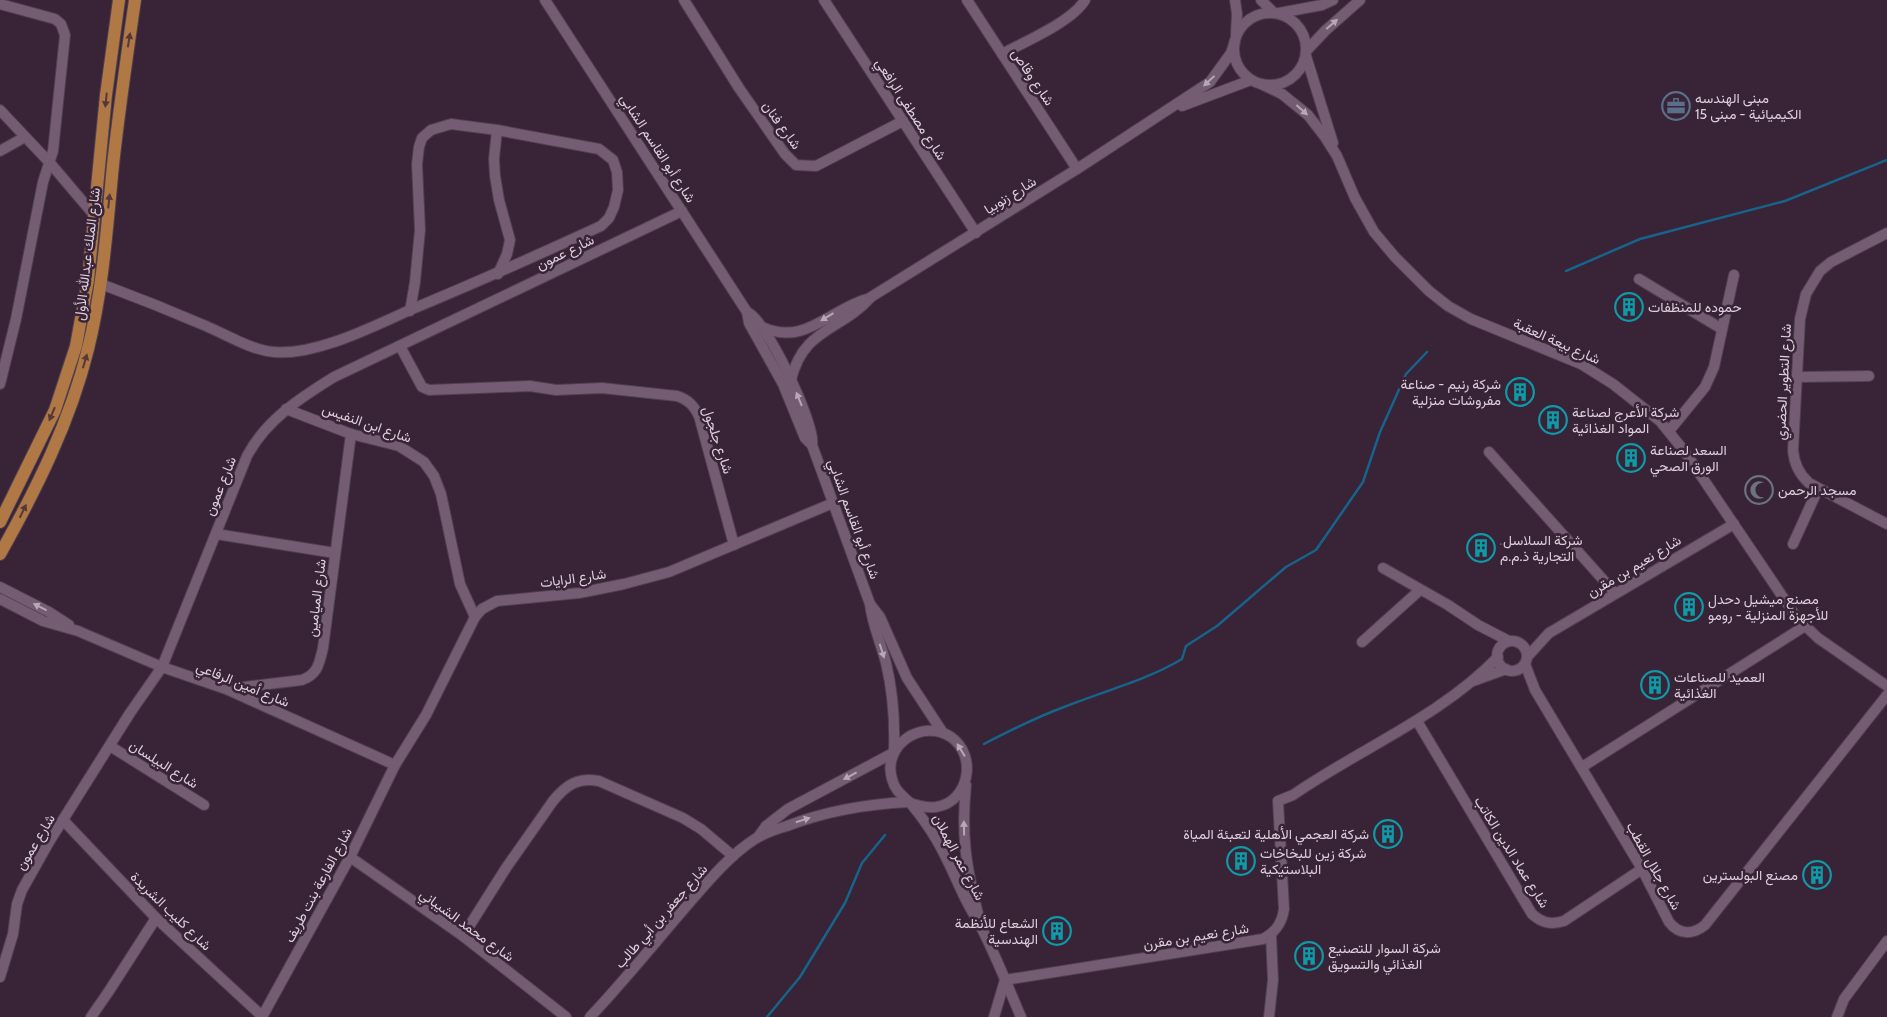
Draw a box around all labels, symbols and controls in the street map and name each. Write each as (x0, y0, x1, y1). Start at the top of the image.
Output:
one-way arrow (1326, 18, 1338, 30)
one-way arrow (125, 32, 133, 48)
street label: شارع وقاص (1006, 45, 1059, 110)
street label: شارع مصطفى الرافعي (869, 55, 951, 165)
one-way arrow (1203, 75, 1215, 87)
place label: مبنى الهندسه الكيميائية - مبنى 15 (1695, 89, 1802, 123)
street label: شارع أبو القاسم الشابي (614, 90, 700, 208)
office icon: مبنى الهندسه الكيميائية - مبنى 15 (1661, 91, 1691, 121)
one-way arrow (102, 93, 110, 109)
street label: شارع فنان (757, 97, 806, 154)
one-way arrow (1296, 104, 1308, 116)
street label: شارع زنوبيا (981, 172, 1041, 220)
street label: شارع الملك عبدالله الأول (70, 187, 106, 322)
one-way arrow (105, 193, 113, 209)
street label: شارع عمون (533, 230, 598, 276)
building icon: حموده للمنظفات (1614, 292, 1644, 322)
place label: حموده للمنظفات (1648, 298, 1742, 316)
one-way arrow (821, 313, 834, 322)
street label: شارع بيعة العقبة (1510, 314, 1603, 370)
street label: شارع التطوير الحضري (1771, 323, 1798, 441)
one-way arrow (81, 354, 89, 369)
place label: شركة رنيم - صناعة مفروشات منزلية (1401, 375, 1501, 409)
building icon: شركة رنيم - صناعة مفروشات منزلية (1505, 377, 1535, 407)
one-way arrow (795, 391, 803, 406)
street label: شارع ابن النفيس (319, 399, 414, 449)
place label: شركة الأعرج لصناعة المواد الغذائية (1572, 403, 1679, 437)
street label: شارع جلجول (697, 404, 737, 477)
building icon: شركة الأعرج لصناعة المواد الغذائية (1538, 405, 1568, 435)
one-way arrow (48, 407, 56, 421)
place label: السعد لصناعة الورق الصحي (1650, 441, 1727, 478)
building icon: السعد لصناعة الورق الصحي (1616, 443, 1646, 473)
street label: شارع عمون (200, 454, 242, 519)
street label: شارع أبو القاسم الشابي (821, 457, 884, 582)
mosque icon: مسجد الرحمن (1744, 475, 1774, 505)
place label: مسجد الرحمن (1778, 481, 1857, 499)
one-way arrow (19, 504, 27, 518)
place label: .شركة السلاسل التجارية ذ.م.م (1500, 531, 1583, 565)
street label: شارع نعيم بن مقرن (1584, 531, 1685, 603)
building icon: .شركة السلاسل التجارية ذ.م.م (1466, 533, 1496, 563)
street label: شارع الميامين (302, 558, 332, 638)
street label: شارع الرايات (539, 564, 607, 594)
place label: مصنع ميشيل دحدل للأجهزة المنزلية - رومو (1708, 590, 1828, 624)
building icon: مصنع ميشيل دحدل للأجهزة المنزلية - رومو (1674, 592, 1704, 622)
one-way arrow (33, 603, 47, 611)
one-way arrow (879, 643, 887, 658)
street label: شارع أمين الرفاعي (193, 657, 292, 714)
place label: العميد للصناعات الغذائية (1674, 668, 1765, 702)
building icon: العميد للصناعات الغذائية (1640, 670, 1670, 700)
street label: شارع البيلسان (125, 736, 202, 794)
one-way arrow (957, 743, 966, 756)
one-way arrow (843, 772, 857, 780)
street label: شارع عماد الدين الكاتب (1469, 793, 1554, 912)
street label: شارع عمون (11, 811, 60, 874)
street label: شارع عمر الهملان (927, 811, 989, 904)
one-way arrow (795, 816, 810, 824)
one-way arrow (960, 819, 968, 835)
building icon: شركة العجمي الأهلية لتعبئة المياة (1373, 819, 1403, 849)
street label: شارع جلال القطب (1621, 819, 1686, 914)
street label: شارع الفارعة بنت طريف (280, 824, 358, 946)
place label: شركة العجمي الأهلية لتعبئة المياة (1183, 825, 1369, 846)
place label: شركة زين للبخاخات البلاستيكية (1260, 844, 1366, 878)
building icon: شركة زين للبخاخات البلاستيكية (1226, 846, 1256, 876)
street label: شارع جعفر بن أبي طالب (611, 860, 713, 974)
building icon: مصنع البولسترين (1802, 860, 1832, 890)
place label: مصنع البولسترين (1703, 866, 1798, 886)
street label: شارع كليب الشريدة (125, 868, 215, 956)
street label: شارع محمد الشيباني (414, 885, 518, 968)
place label: الشعاع للأنظمة الهندسية (955, 914, 1038, 948)
building icon: الشعاع للأنظمة الهندسية (1042, 916, 1072, 946)
street label: شارع نعيم بن مقرن (1142, 919, 1250, 955)
place label: شركة السوار للتصنيع الغذائي والتسويق (1328, 939, 1441, 976)
building icon: شركة السوار للتصنيع الغذائي والتسويق (1294, 941, 1324, 971)

